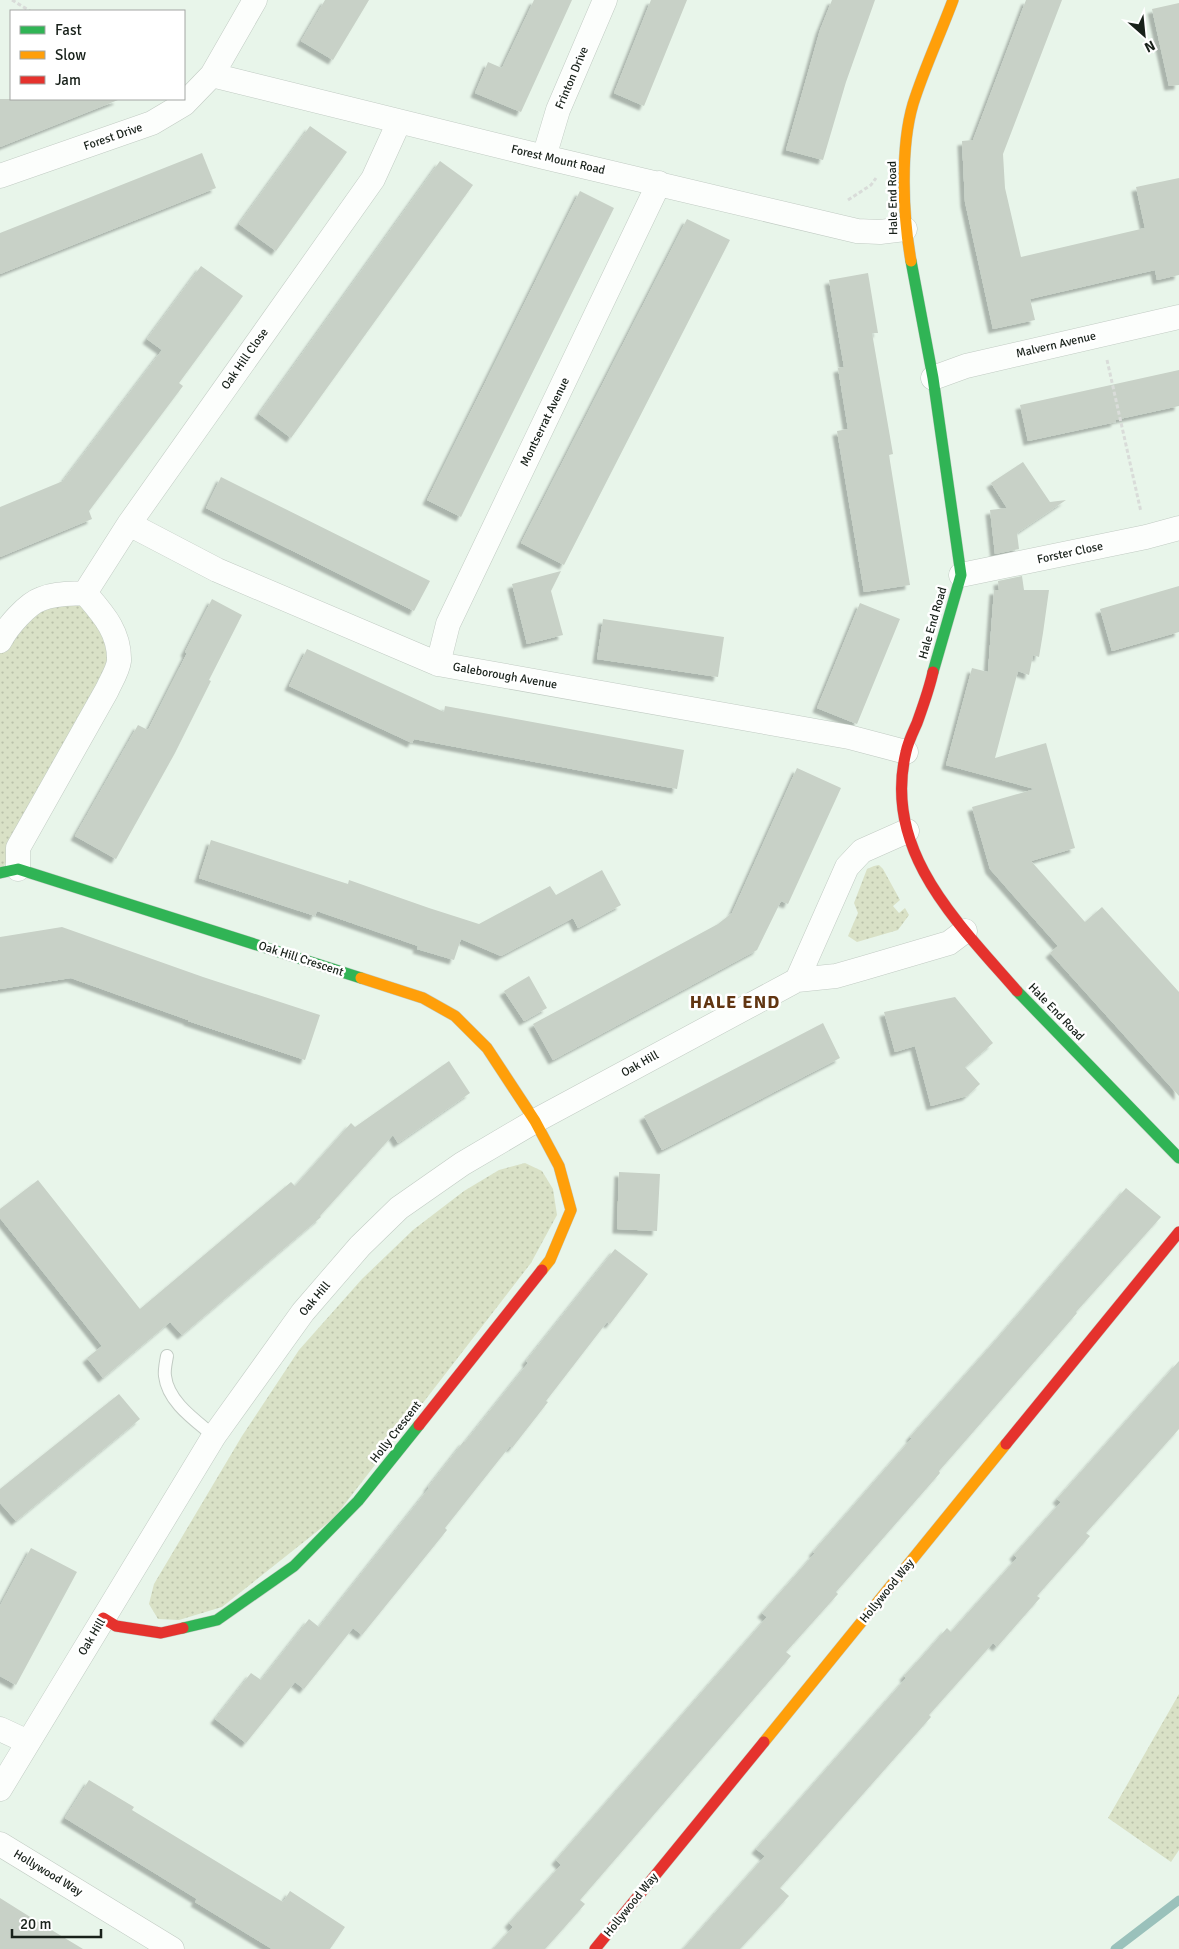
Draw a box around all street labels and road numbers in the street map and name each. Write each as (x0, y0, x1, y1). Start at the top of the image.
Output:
street label: Frinton Drive (552, 44, 592, 112)
street label: Forest Drive (82, 120, 144, 154)
street label: Forest Mount Road (510, 142, 606, 178)
street label: Hale End Road (885, 161, 901, 235)
street label: Oak Hill Close (218, 325, 272, 393)
street label: Malvern Avenue (1015, 329, 1097, 361)
street label: Montserrat Avenue (517, 375, 573, 469)
street label: Forster Close (1036, 539, 1104, 567)
street label: Hale End Road (916, 585, 950, 661)
street label: Galeborough Avenue (452, 659, 558, 693)
street label: Oak Hill Crescent (257, 938, 345, 980)
street label: Hale End Road (1025, 980, 1087, 1044)
street label: Oak Hill (619, 1047, 662, 1080)
street label: Oak Hill (296, 1278, 334, 1319)
street label: Holly Crescent (367, 1398, 425, 1466)
street label: Hollywood Way (857, 1556, 918, 1626)
street label: Oak Hill (75, 1615, 109, 1658)
street label: Hollywood Way (11, 1846, 86, 1900)
street label: Hollywood Way (601, 1870, 662, 1940)

